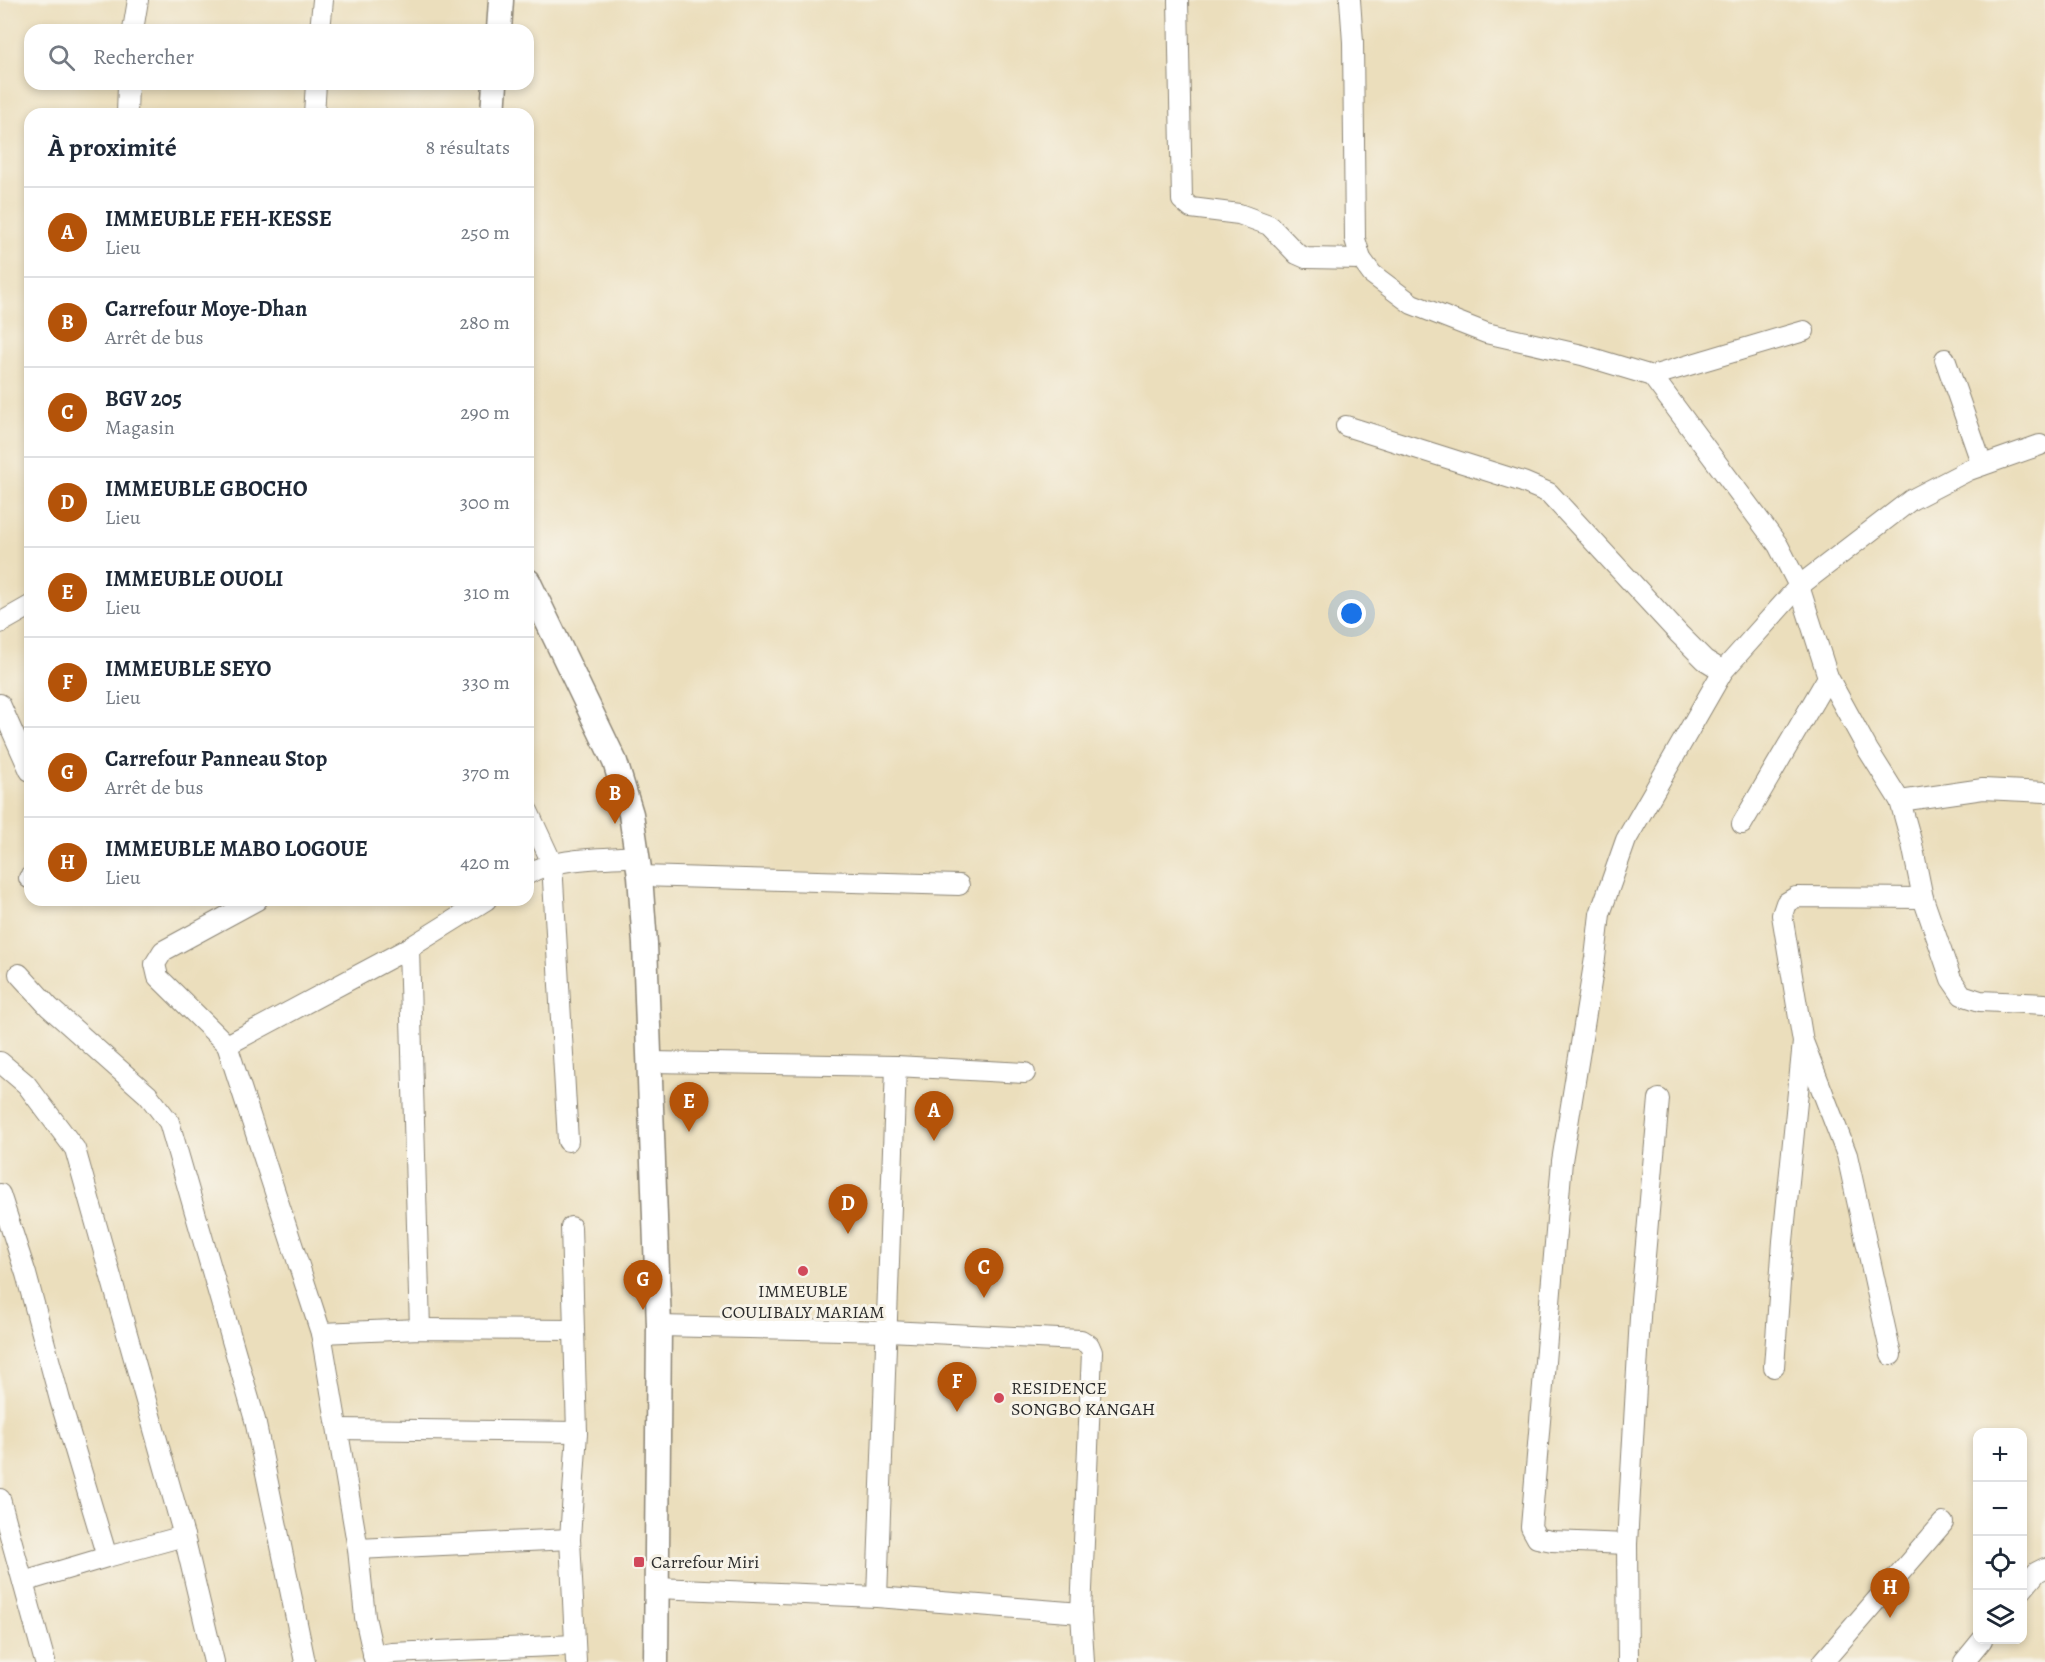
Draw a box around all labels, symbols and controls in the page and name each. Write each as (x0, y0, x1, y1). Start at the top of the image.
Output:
search box (24, 24, 534, 90)
icon: search (45, 41, 78, 74)
text: Rechercher (93, 42, 194, 72)
text: À proximité (48, 130, 177, 165)
text: 8 résultats (426, 134, 510, 161)
text: IMMEUBLE FEH-KESSE (105, 204, 332, 234)
text: A (61, 219, 74, 246)
text: 250 m (461, 219, 510, 246)
text: Lieu (105, 234, 141, 261)
text: Carrefour Moye-Dhan (105, 294, 307, 324)
text: B (61, 309, 74, 336)
text: 280 m (460, 309, 510, 336)
text: Arrêt de bus (105, 324, 204, 351)
text: BGV 205 (105, 384, 182, 414)
text: C (61, 399, 74, 426)
text: 290 m (460, 399, 510, 426)
text: Magasin (105, 414, 175, 441)
text: IMMEUBLE GBOCHO (105, 474, 308, 504)
text: D (61, 489, 74, 516)
text: 300 m (460, 489, 510, 516)
text: Lieu (105, 504, 141, 531)
text: IMMEUBLE OUOLI (105, 564, 283, 594)
text: E (62, 579, 73, 606)
text: 310 m (464, 579, 510, 606)
text: Lieu (105, 594, 141, 621)
your location (1337, 599, 1366, 628)
text: IMMEUBLE SEYO (105, 654, 271, 684)
text: F (62, 669, 73, 696)
text: 330 m (462, 669, 510, 696)
text: Lieu (105, 684, 141, 711)
text: Carrefour Panneau Stop (105, 744, 327, 774)
text: G (61, 759, 74, 786)
text: 370 m (462, 759, 510, 786)
text: Arrêt de bus (105, 774, 204, 801)
pin: B (596, 774, 634, 824)
text: IMMEUBLE MABO LOGOUE (105, 834, 368, 864)
text: H (60, 849, 75, 876)
text: 420 m (460, 849, 510, 876)
text: Lieu (105, 864, 141, 891)
pin: E (670, 1082, 708, 1132)
pin: A (914, 1092, 954, 1141)
pin: D (828, 1184, 868, 1234)
pin: C (964, 1248, 1004, 1298)
pin: G (624, 1260, 662, 1310)
marker: IMMEUBLE COULIBALY MARIAM (796, 1264, 810, 1278)
place label: IMMEUBLE COULIBALY MARIAM (722, 1279, 884, 1324)
pin: F (938, 1362, 976, 1412)
place label: RESIDENCE SONGBO KANGAH (1011, 1376, 1155, 1421)
marker: RESIDENCE SONGBO KANGAH (992, 1391, 1006, 1405)
map controls (1973, 1428, 2027, 1644)
button: + (1973, 1428, 2027, 1482)
button: − (1973, 1482, 2027, 1536)
button: locate (1973, 1536, 2027, 1590)
place label: Carrefour Miri (651, 1550, 759, 1574)
marker: Carrefour Miri (632, 1555, 646, 1569)
pin: H (1870, 1568, 1910, 1618)
button: layers (1973, 1590, 2027, 1644)

